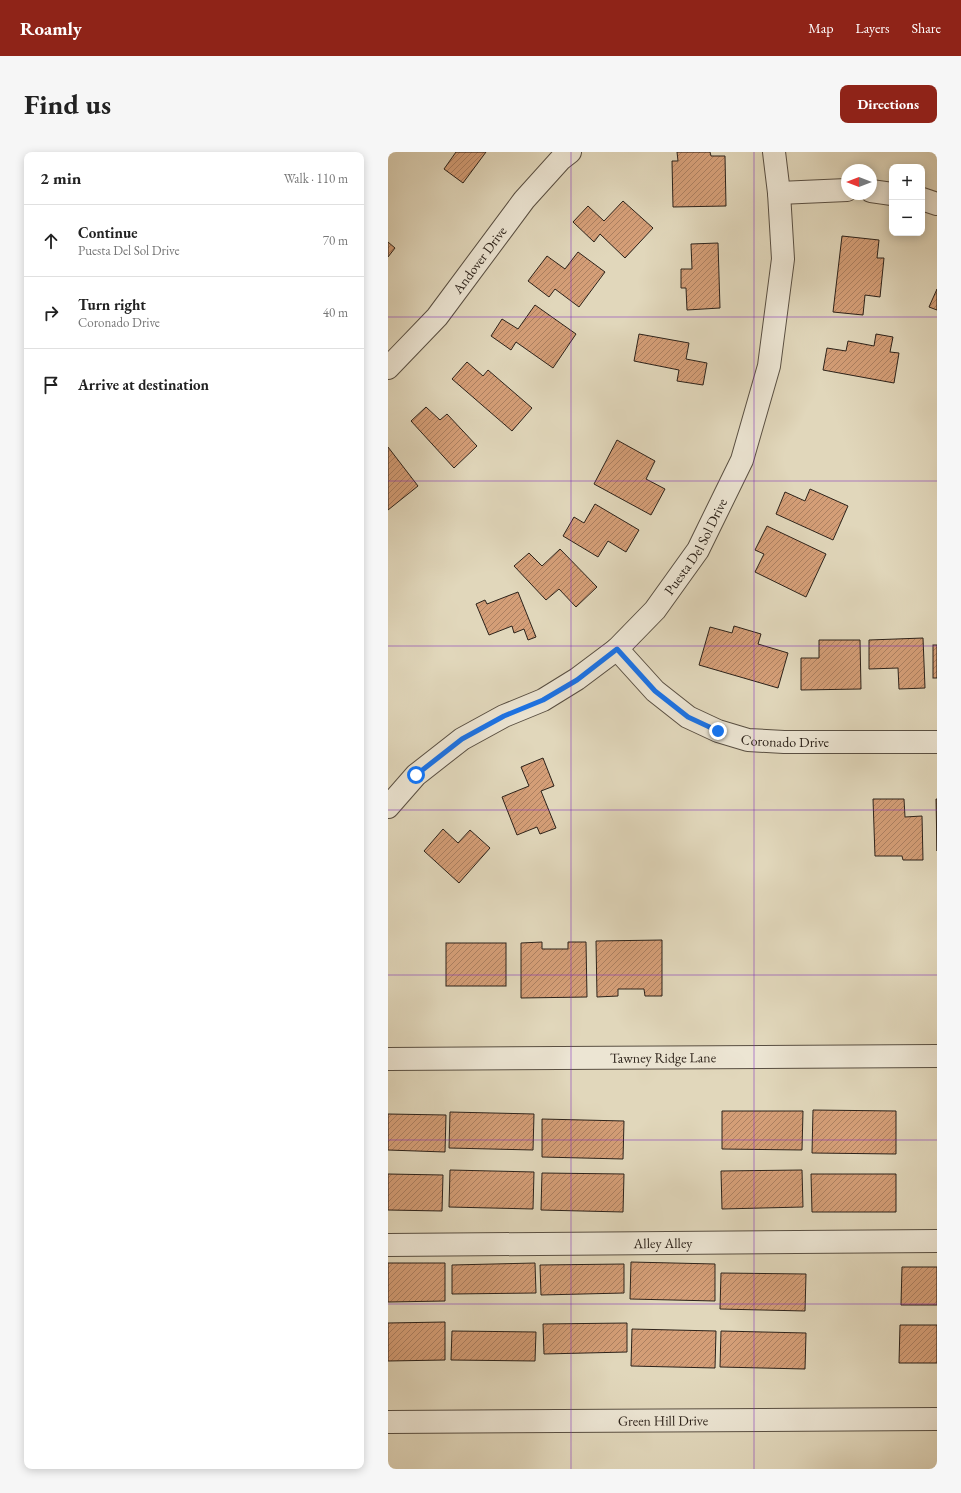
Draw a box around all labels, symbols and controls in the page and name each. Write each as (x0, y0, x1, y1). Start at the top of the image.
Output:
text: Roamly (20, 16, 82, 41)
text: Map (808, 19, 833, 37)
text: Layers (855, 19, 890, 37)
text: Share (912, 19, 941, 37)
button: Directions (840, 85, 937, 123)
text: Find us (24, 86, 111, 122)
north arrow (841, 164, 877, 200)
map controls (889, 164, 925, 236)
button: + (889, 164, 925, 200)
text: 2 min (40, 167, 81, 189)
text: Walk · 110 m (284, 170, 348, 187)
button: − (889, 200, 925, 236)
street label: Andover Drive (448, 222, 511, 298)
text: Continue (78, 223, 138, 242)
icon: ahead (40, 230, 62, 252)
text: 70 m (323, 232, 348, 249)
text: Puesta Del Sol Drive (78, 242, 180, 259)
text: Turn right (78, 295, 146, 314)
icon: right (40, 302, 62, 324)
text: 40 m (323, 304, 348, 321)
text: Coronado Drive (78, 314, 160, 331)
icon: arrive (40, 374, 62, 396)
text: Arrive at destination (78, 375, 209, 394)
street label: Puesta Del Sol Drive (660, 495, 731, 598)
route end (709, 722, 727, 740)
street label: Coronado Drive (738, 729, 830, 751)
route start (407, 766, 425, 784)
street label: Tawney Ridge Lane (610, 1048, 717, 1067)
street label: Alley Alley (632, 1234, 693, 1252)
street label: Green Hill Drive (618, 1411, 709, 1430)

